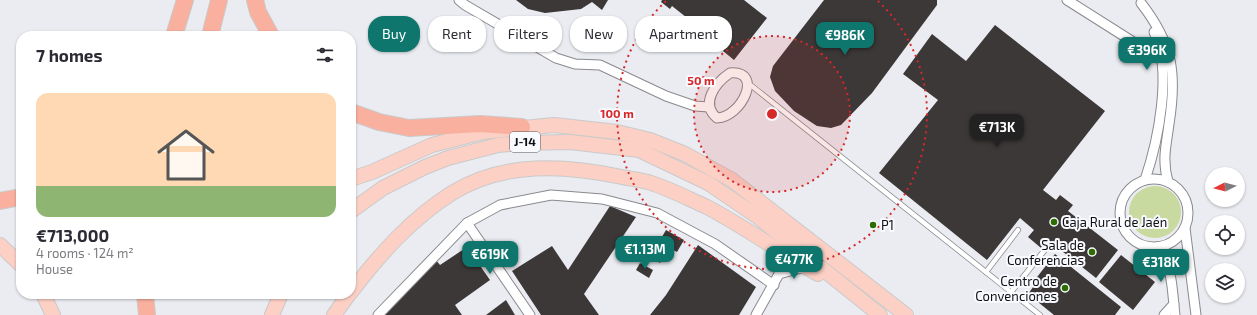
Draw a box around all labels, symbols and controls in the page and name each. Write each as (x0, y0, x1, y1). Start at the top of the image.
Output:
chip: Buy (368, 16, 420, 52)
chip: Rent (428, 16, 486, 52)
chip: Filters (494, 16, 562, 52)
chip: New (570, 16, 627, 52)
chip: Apartment (635, 16, 732, 52)
pin: €986K (817, 22, 873, 56)
text: €986K (825, 27, 865, 43)
pin: €396K (1119, 37, 1175, 71)
text: €396K (1127, 42, 1167, 58)
icon: filters (314, 44, 336, 66)
text: 7 homes (36, 45, 103, 65)
text: 50 m (687, 73, 715, 87)
text: 100 m (600, 106, 634, 120)
centre of rings (765, 107, 779, 121)
pin: €713K (969, 114, 1025, 148)
icon: home (150, 119, 222, 191)
text: €713K (979, 119, 1015, 135)
road number: J-14 (510, 132, 540, 152)
north arrow (1205, 167, 1245, 207)
map controls (1205, 167, 1245, 303)
place label: Caja Rural de Jaén (1062, 214, 1167, 230)
button: locate (1205, 215, 1245, 255)
place label: P1 (881, 217, 894, 233)
marker: Caja Rural de Jaén (1049, 217, 1059, 227)
marker: P1 (868, 220, 878, 230)
text: €713,000 (36, 225, 109, 245)
pin: €1.13M (612, 236, 678, 270)
place label: Sala de Conferencias (1007, 237, 1084, 268)
pin: €619K (462, 241, 518, 275)
text: €1.13M (624, 241, 666, 257)
text: 4 rooms · 124 m² (36, 245, 134, 261)
text: €619K (471, 246, 509, 262)
pin: €477K (766, 246, 822, 280)
marker: Sala de Conferencias (1087, 247, 1097, 257)
pin: €318K (1133, 249, 1189, 283)
text: €477K (775, 251, 813, 267)
text: €318K (1142, 254, 1180, 270)
text: House (36, 261, 73, 277)
button: layers (1205, 263, 1245, 303)
place label: Centro de Convenciones (975, 273, 1057, 304)
marker: Centro de Convenciones (1060, 283, 1070, 293)

